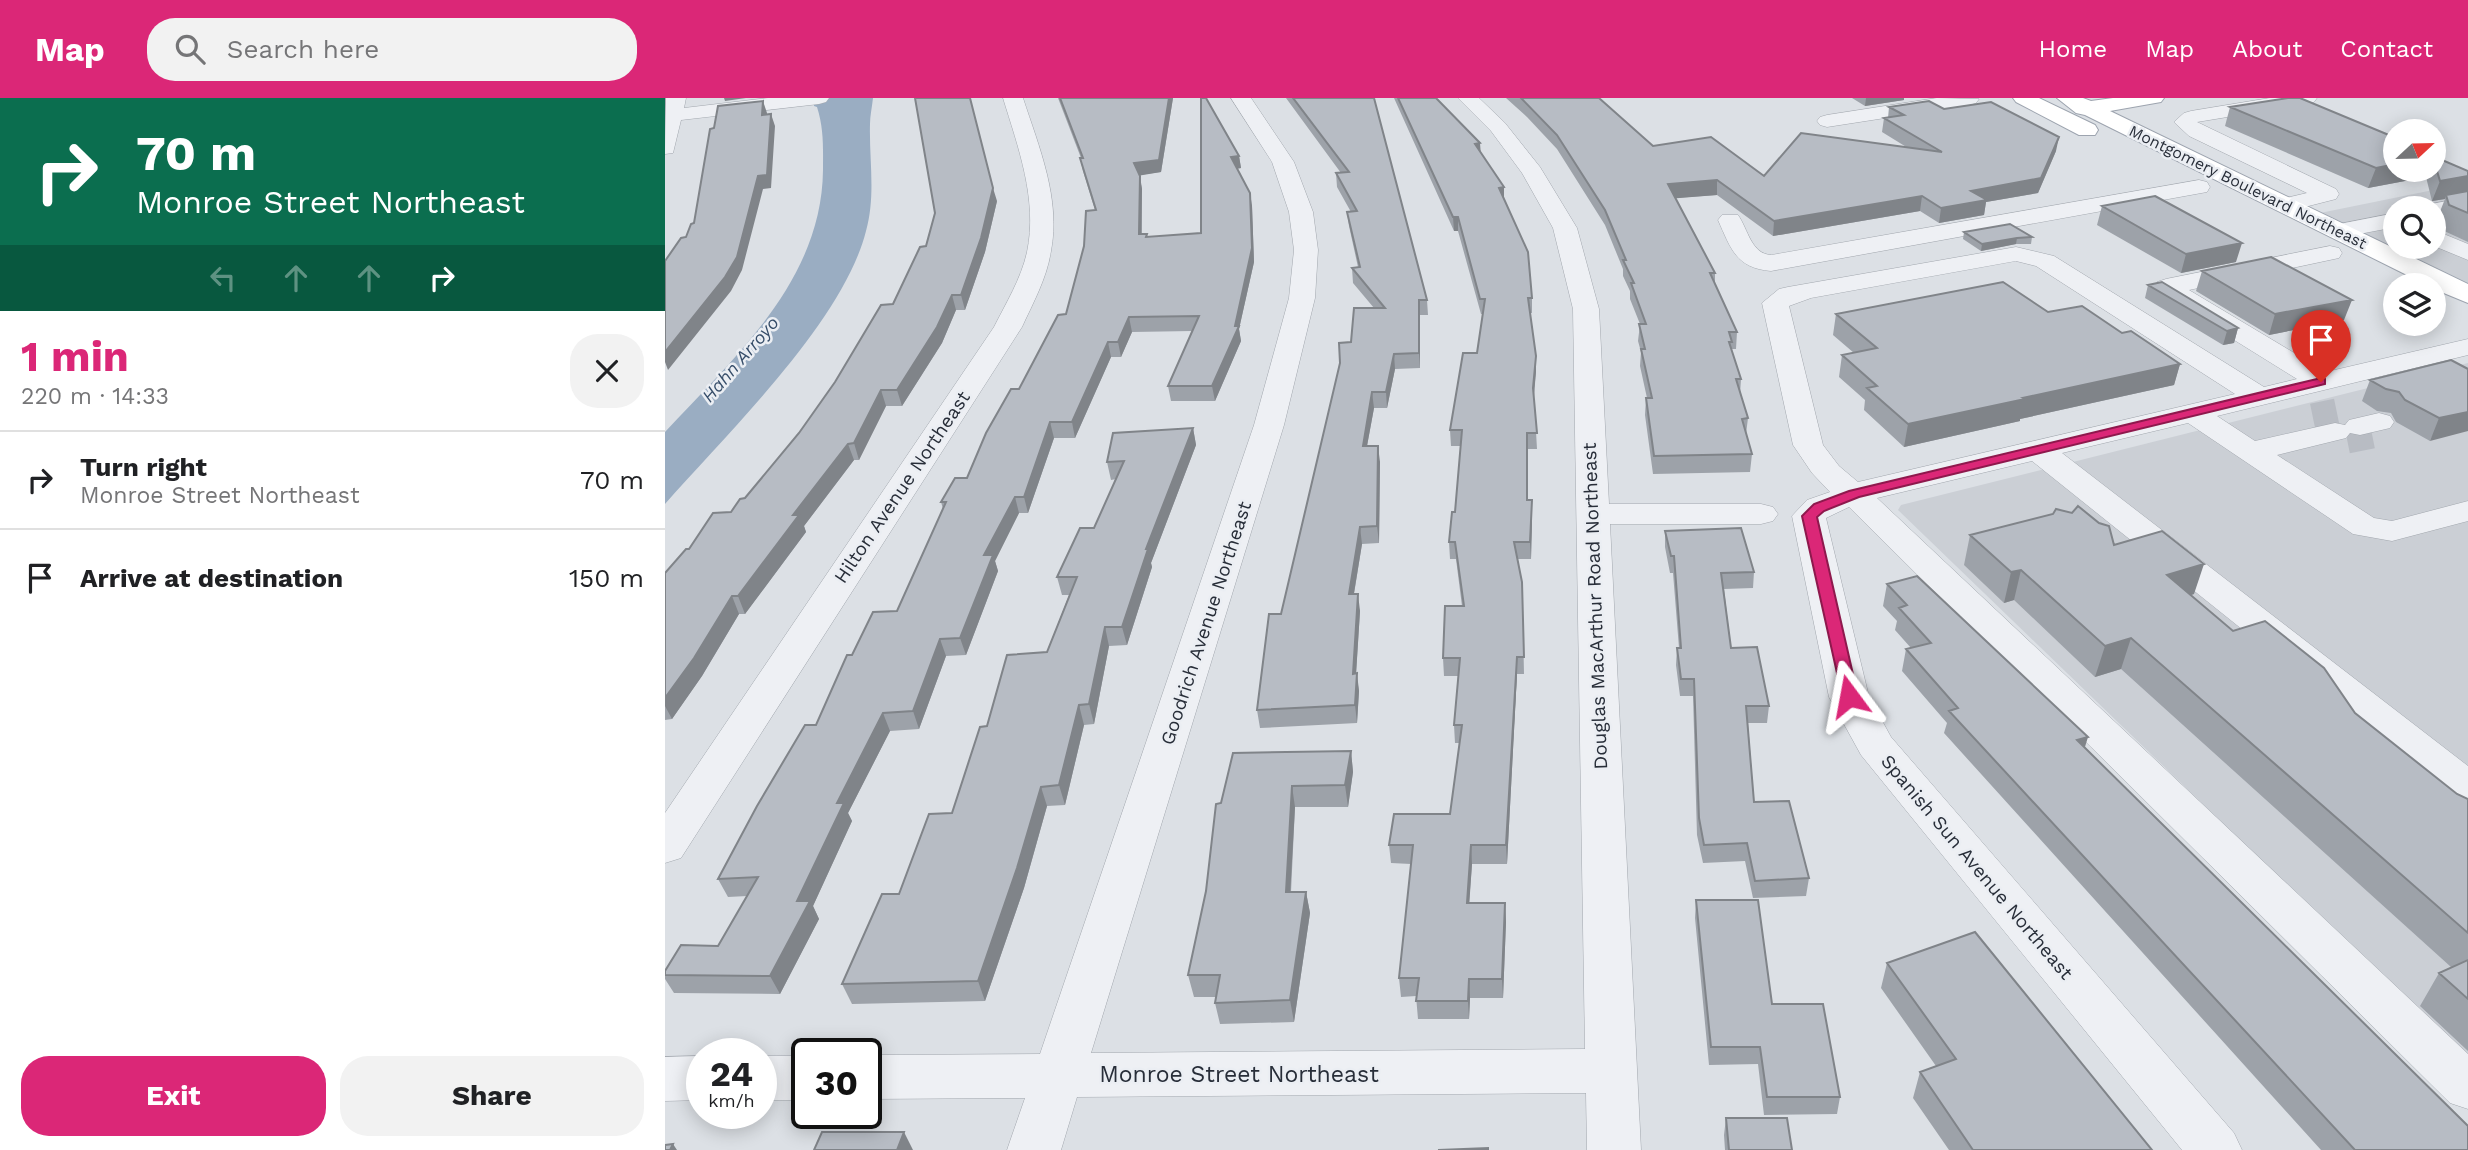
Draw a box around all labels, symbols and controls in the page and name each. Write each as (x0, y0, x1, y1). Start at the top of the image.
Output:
search box (147, 18, 637, 81)
text: Map (35, 30, 105, 69)
icon: search (171, 30, 209, 68)
text: Search here (227, 34, 379, 64)
text: Home (2039, 35, 2107, 63)
text: Map (2145, 35, 2194, 63)
text: About (2232, 35, 2302, 63)
text: Contact (2340, 35, 2433, 63)
north arrow (2383, 119, 2447, 182)
map controls (2383, 119, 2446, 336)
street label: Montgomery Boulevard Northeast (2126, 121, 2370, 253)
text: 70 m (136, 124, 256, 182)
icon: right (21, 126, 112, 217)
text: Monroe Street Northeast (136, 183, 525, 221)
button: search (2383, 196, 2446, 259)
icon: left (204, 259, 242, 297)
icon: ahead (277, 259, 315, 297)
icon: ahead (350, 259, 388, 297)
icon: right (423, 259, 461, 297)
button: layers (2383, 273, 2446, 336)
pin (2291, 310, 2351, 382)
water label: Hahn Arroyo (697, 312, 783, 406)
icon: arrive (2302, 321, 2340, 359)
text: 1 min (21, 332, 129, 381)
button: close (570, 334, 644, 408)
text: 220 m · 14:33 (21, 383, 169, 410)
street label: Hilton Avenue Northeast (829, 387, 975, 587)
street label: Douglas MacArthur Road Northeast (1578, 442, 1612, 770)
text: Turn right (80, 452, 207, 482)
icon: right (21, 461, 59, 499)
text: 70 m (580, 465, 644, 495)
text: Monroe Street Northeast (80, 482, 360, 509)
street label: Goodrich Avenue Northeast (1156, 498, 1256, 748)
icon: arrive (21, 559, 59, 597)
text: Arrive at destination (80, 563, 343, 593)
text: 150 m (569, 563, 644, 593)
position arrow (1812, 659, 1886, 733)
street label: Spanish Sun Avenue Northeast (1876, 750, 2078, 984)
speed limit sign: 30 (791, 1038, 882, 1129)
text: 24 (710, 1053, 753, 1095)
button: Exit (21, 1056, 326, 1136)
button: Share (340, 1056, 644, 1136)
street label: Monroe Street Northeast (1099, 1061, 1379, 1088)
text: km/h (708, 1090, 755, 1111)

